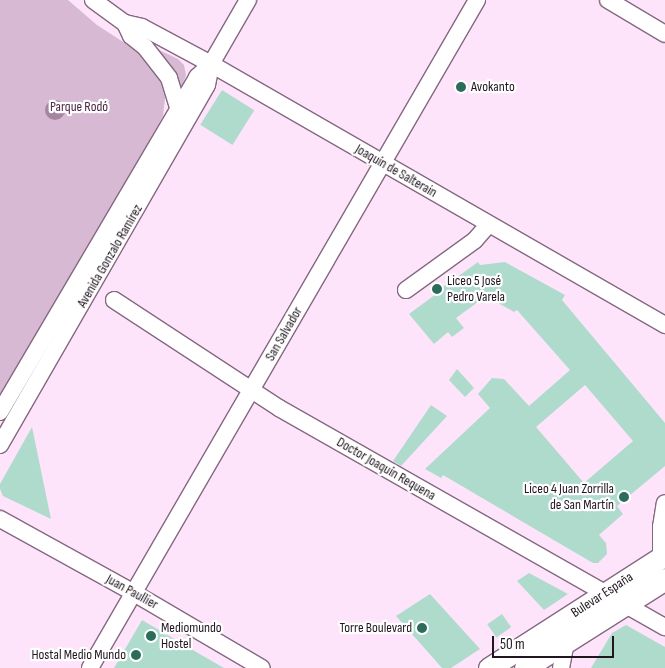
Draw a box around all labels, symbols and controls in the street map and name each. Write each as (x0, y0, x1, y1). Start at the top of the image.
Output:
place label: Avokanto (471, 79, 515, 95)
marker: Avokanto (455, 81, 467, 93)
park label: Parque Rodó (50, 99, 108, 115)
street label: Joaquín de Salterain (352, 141, 440, 201)
street label: Avenida Gonzalo Ramírez (74, 201, 146, 311)
place label: Liceo 5 José Pedro Varela (447, 273, 505, 306)
marker: Liceo 5 José Pedro Varela (431, 283, 443, 295)
street label: San Salvador (262, 304, 306, 364)
street label: Doctor Joaquín Requena (333, 434, 439, 504)
place label: Liceo 4 Juan Zorrilla de San Martín (524, 481, 614, 514)
marker: Liceo 4 Juan Zorrilla de San Martín (618, 491, 630, 503)
street label: Bulevar España (568, 569, 636, 621)
street label: Juan Paullier (103, 571, 161, 613)
place label: Mediomundo Hostel (161, 620, 222, 652)
place label: Torre Boulevard (340, 620, 412, 636)
marker: Torre Boulevard (416, 622, 428, 634)
scale bar (495, 626, 618, 658)
marker: Mediomundo Hostel (145, 630, 157, 642)
text: 50 m (500, 635, 525, 654)
place label: Hostal Medio Mundo (31, 647, 126, 663)
marker: Hostal Medio Mundo (130, 649, 142, 661)

